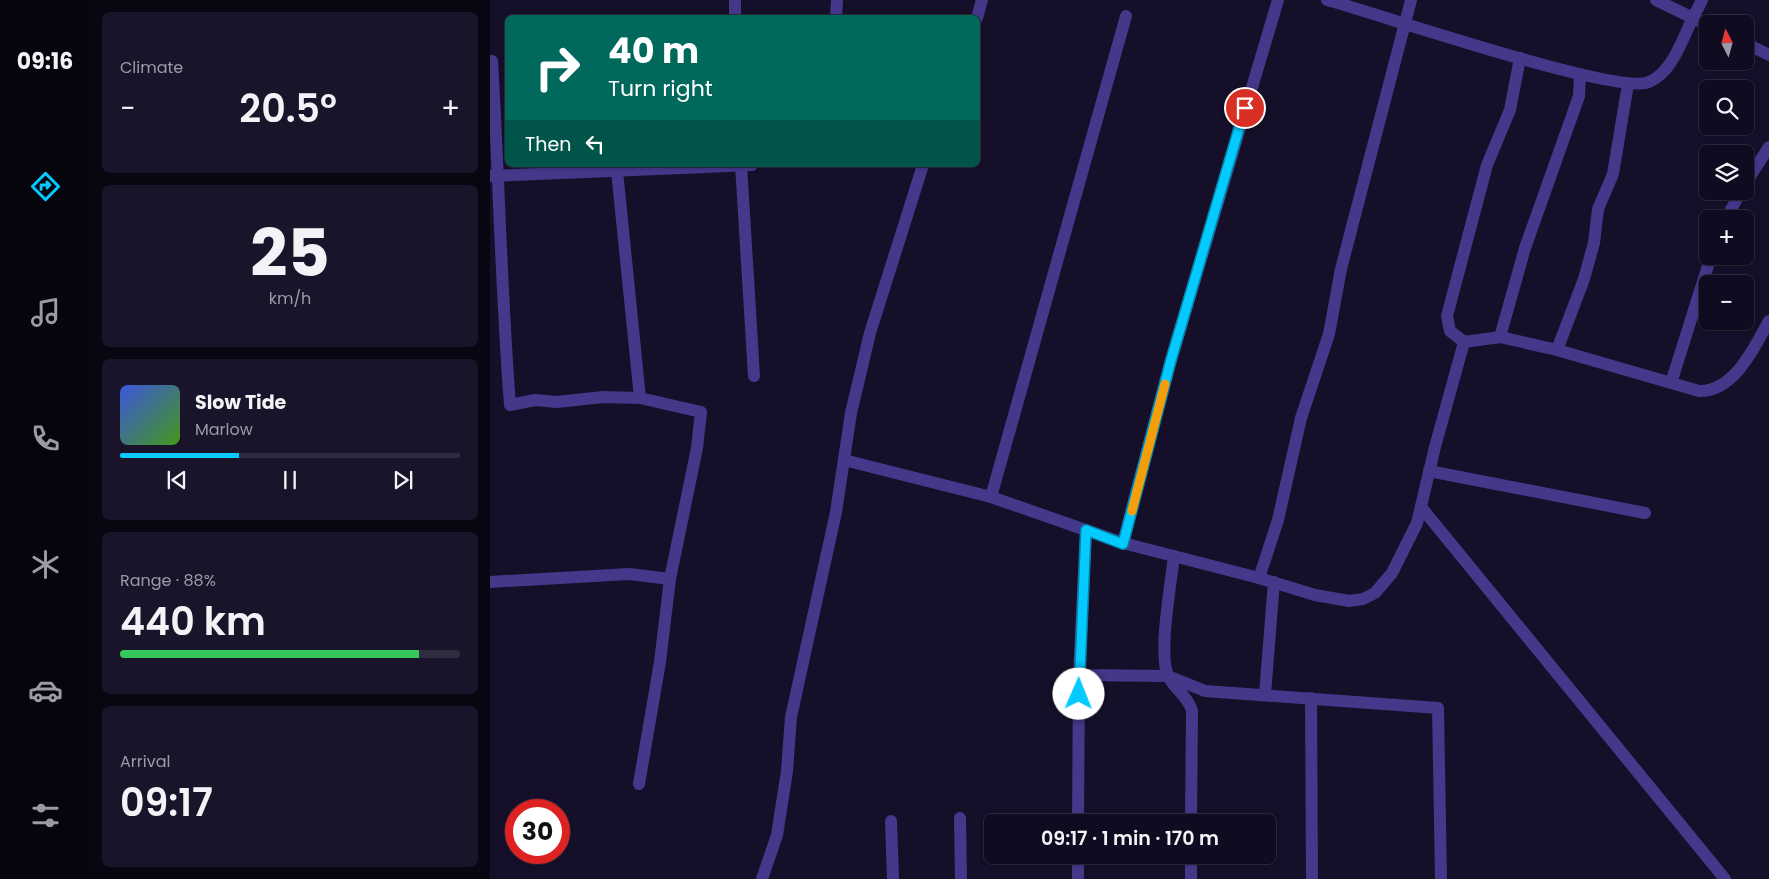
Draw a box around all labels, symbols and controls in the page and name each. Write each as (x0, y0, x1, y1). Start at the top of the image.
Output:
north arrow (1699, 15, 1754, 70)
map controls (1699, 15, 1754, 330)
text: 40 m (608, 26, 699, 75)
icon: right (525, 35, 590, 100)
text: 09:16 (17, 46, 73, 77)
text: Climate (120, 56, 183, 79)
text: Turn right (608, 73, 713, 104)
button: search (1699, 80, 1754, 135)
text: 20.5° (239, 82, 337, 135)
pin (1224, 87, 1266, 129)
text: − (120, 89, 135, 128)
text: + (441, 89, 460, 128)
icon: arrive (1231, 94, 1259, 122)
icon: left (581, 130, 609, 158)
text: Then (525, 131, 571, 158)
button: layers (1699, 145, 1754, 200)
icon: directions (28, 169, 63, 204)
text: 25 (250, 208, 330, 299)
button: + (1699, 210, 1754, 265)
button: − (1699, 275, 1754, 330)
text: km/h (269, 287, 311, 310)
icon: music (28, 295, 63, 330)
text: Slow Tide (195, 389, 286, 416)
text: Marlow (195, 418, 253, 441)
icon: phone (28, 421, 63, 456)
icon: previous (163, 466, 191, 494)
icon: pause (276, 466, 304, 494)
icon: next (389, 466, 417, 494)
icon: climate (28, 547, 63, 582)
text: Range · 88% (120, 569, 216, 592)
text: 440 km (120, 595, 266, 648)
position arrow (1052, 667, 1104, 719)
icon: car (28, 673, 63, 708)
text: Arrival (120, 750, 170, 773)
text: 09:17 (120, 776, 213, 829)
icon: filters (28, 798, 63, 833)
speed limit sign: 30 (505, 799, 570, 864)
text: 09:17 · 1 min · 170 m (1041, 825, 1219, 852)

